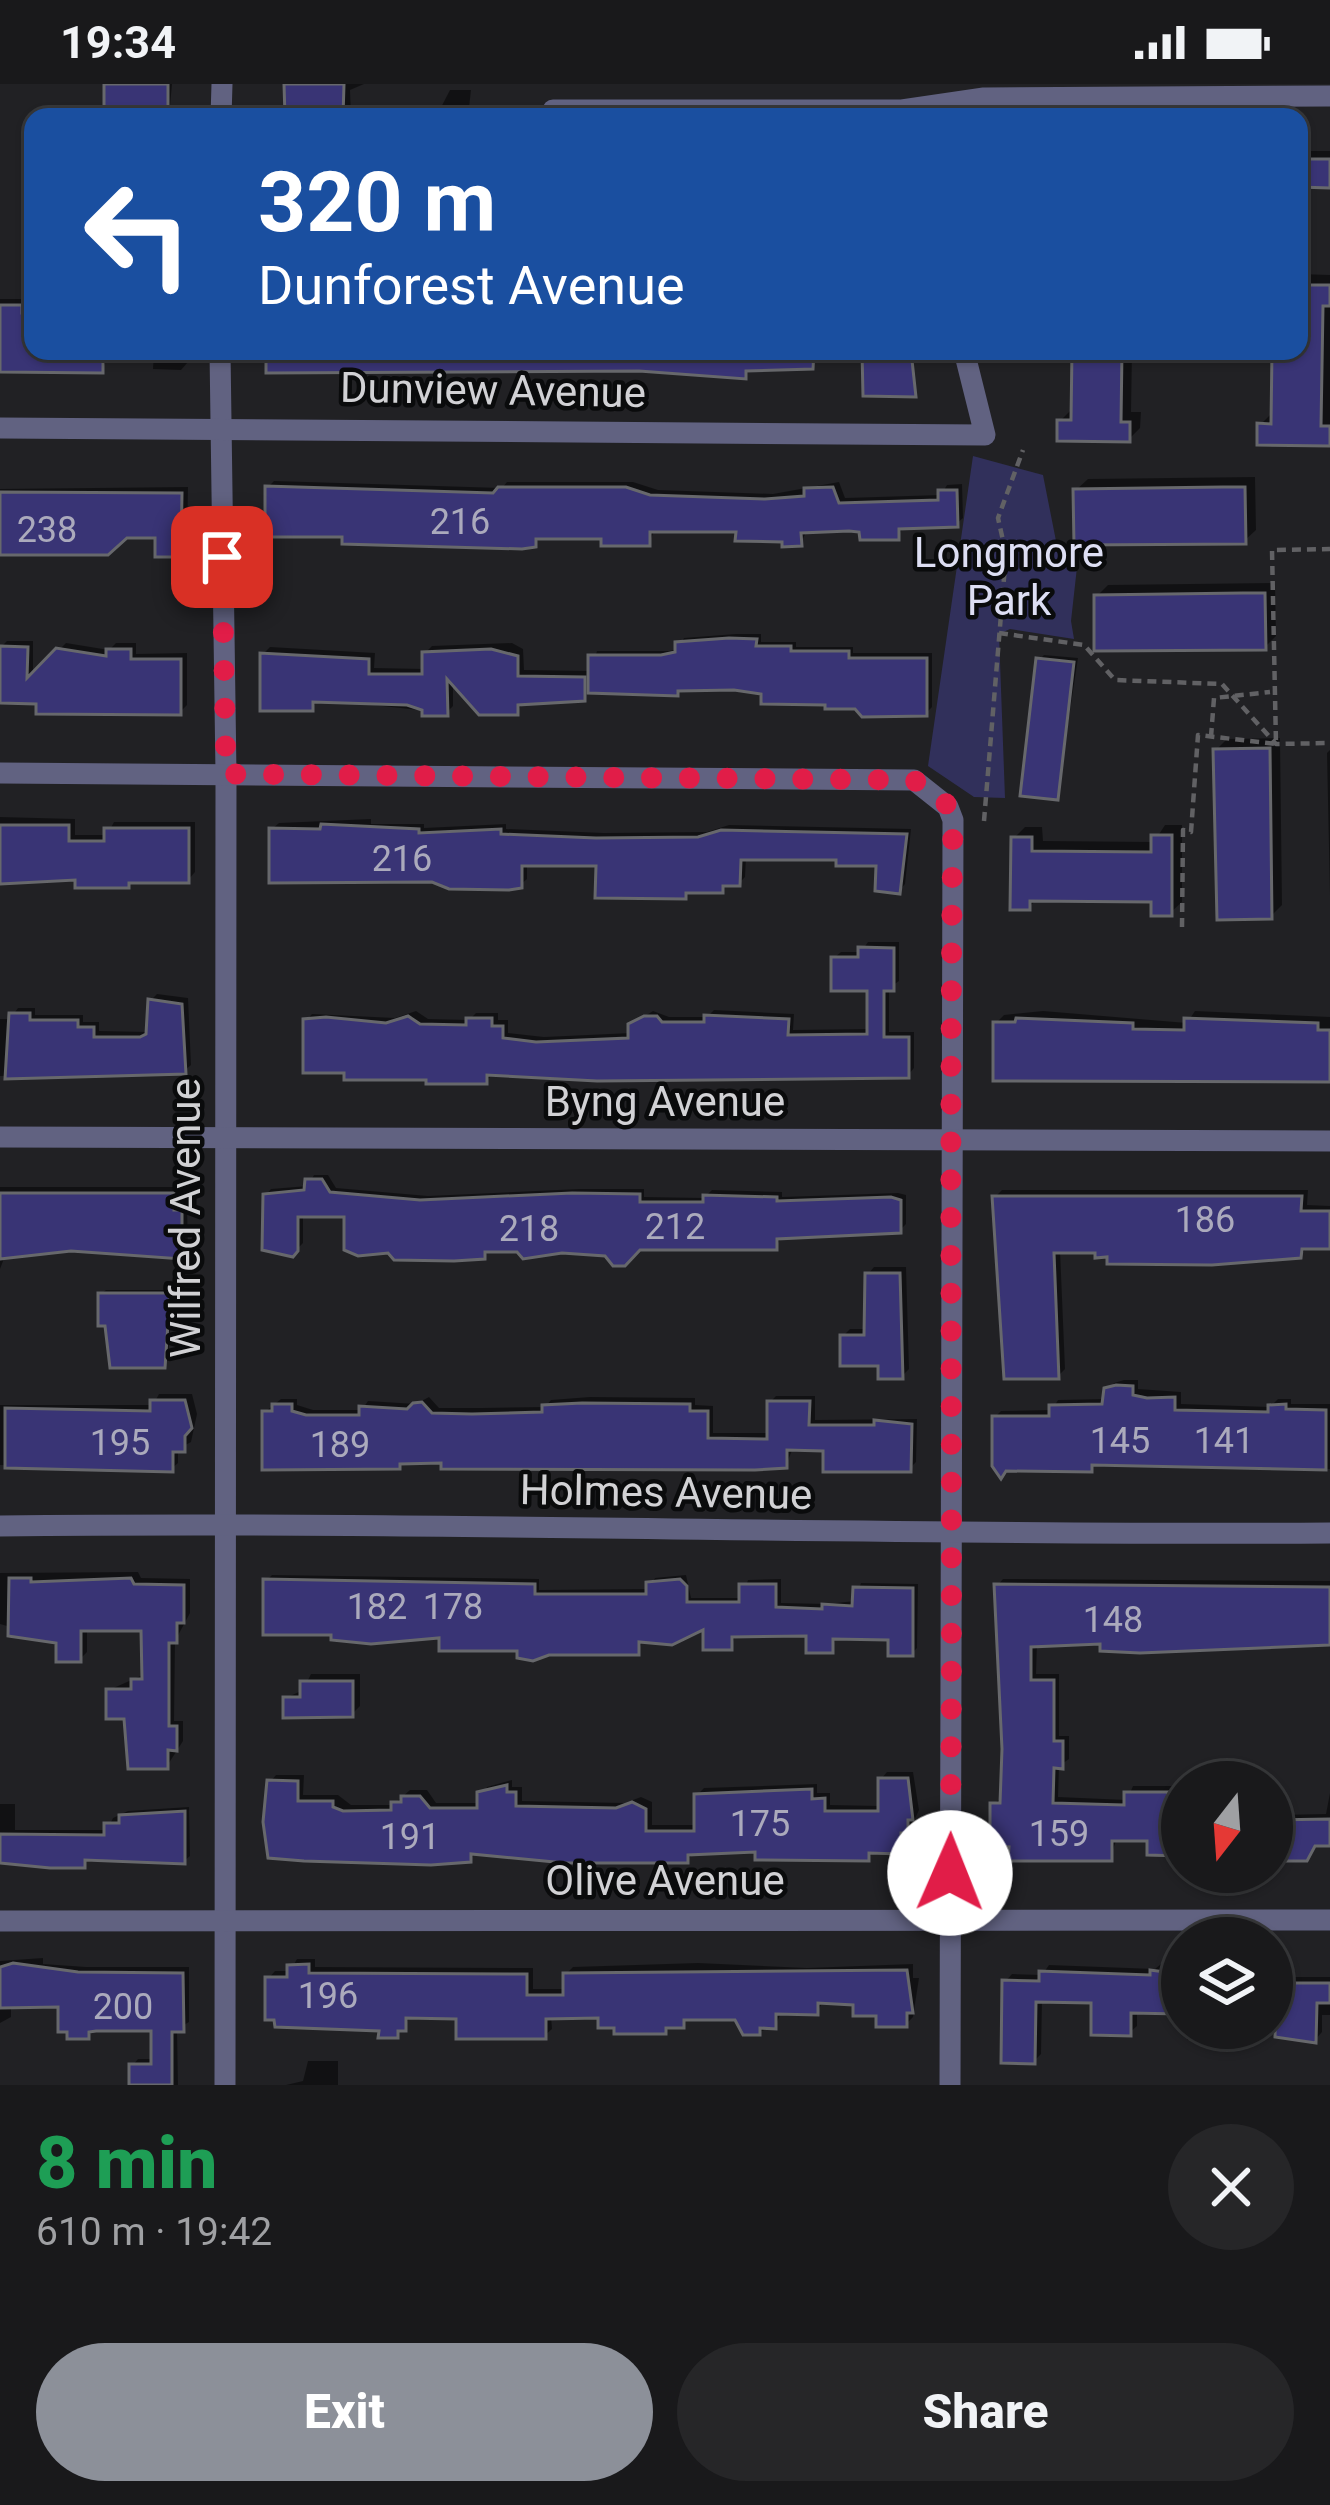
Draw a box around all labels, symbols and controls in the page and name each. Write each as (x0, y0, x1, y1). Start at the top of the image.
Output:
text: 19:34 (60, 16, 176, 69)
text: 320 m (258, 153, 496, 252)
icon: left (60, 156, 216, 312)
text: Dunforest Avenue (258, 254, 685, 317)
street label: Dunview Avenue (340, 363, 646, 417)
house number: 216 (430, 501, 490, 543)
pin (171, 506, 273, 608)
house number: 238 (17, 509, 77, 551)
icon: arrive (189, 524, 255, 590)
park label: Longmore Park (914, 528, 1104, 625)
house number: 216 (372, 838, 432, 880)
street label: Byng Avenue (545, 1077, 785, 1126)
street label: Wilfred Avenue (161, 1078, 210, 1358)
house number: 186 (1175, 1199, 1235, 1241)
house number: 212 (645, 1206, 705, 1248)
house number: 218 (499, 1208, 559, 1250)
house number: 145 (1090, 1420, 1150, 1462)
house number: 141 (1194, 1420, 1254, 1462)
house number: 195 (90, 1422, 150, 1464)
house number: 189 (310, 1424, 370, 1466)
street label: Holmes Avenue (519, 1465, 813, 1519)
house number: 182 (347, 1586, 407, 1628)
house number: 178 (423, 1586, 483, 1628)
house number: 148 (1083, 1599, 1143, 1641)
north arrow (1161, 1761, 1293, 1893)
map controls (1161, 1761, 1293, 2049)
house number: 175 (730, 1803, 790, 1845)
position arrow (887, 1810, 1013, 1936)
house number: 159 (1029, 1813, 1089, 1855)
house number: 191 (380, 1816, 440, 1858)
street label: Olive Avenue (545, 1856, 785, 1905)
button: layers (1161, 1917, 1293, 2049)
house number: 196 (298, 1975, 358, 2017)
house number: 200 (93, 1986, 153, 2028)
text: 8 min (36, 2121, 218, 2206)
button: close (1168, 2124, 1294, 2250)
text: 610 m · 19:42 (36, 2209, 272, 2255)
button: Exit (36, 2343, 653, 2481)
button: Share (677, 2343, 1294, 2481)

